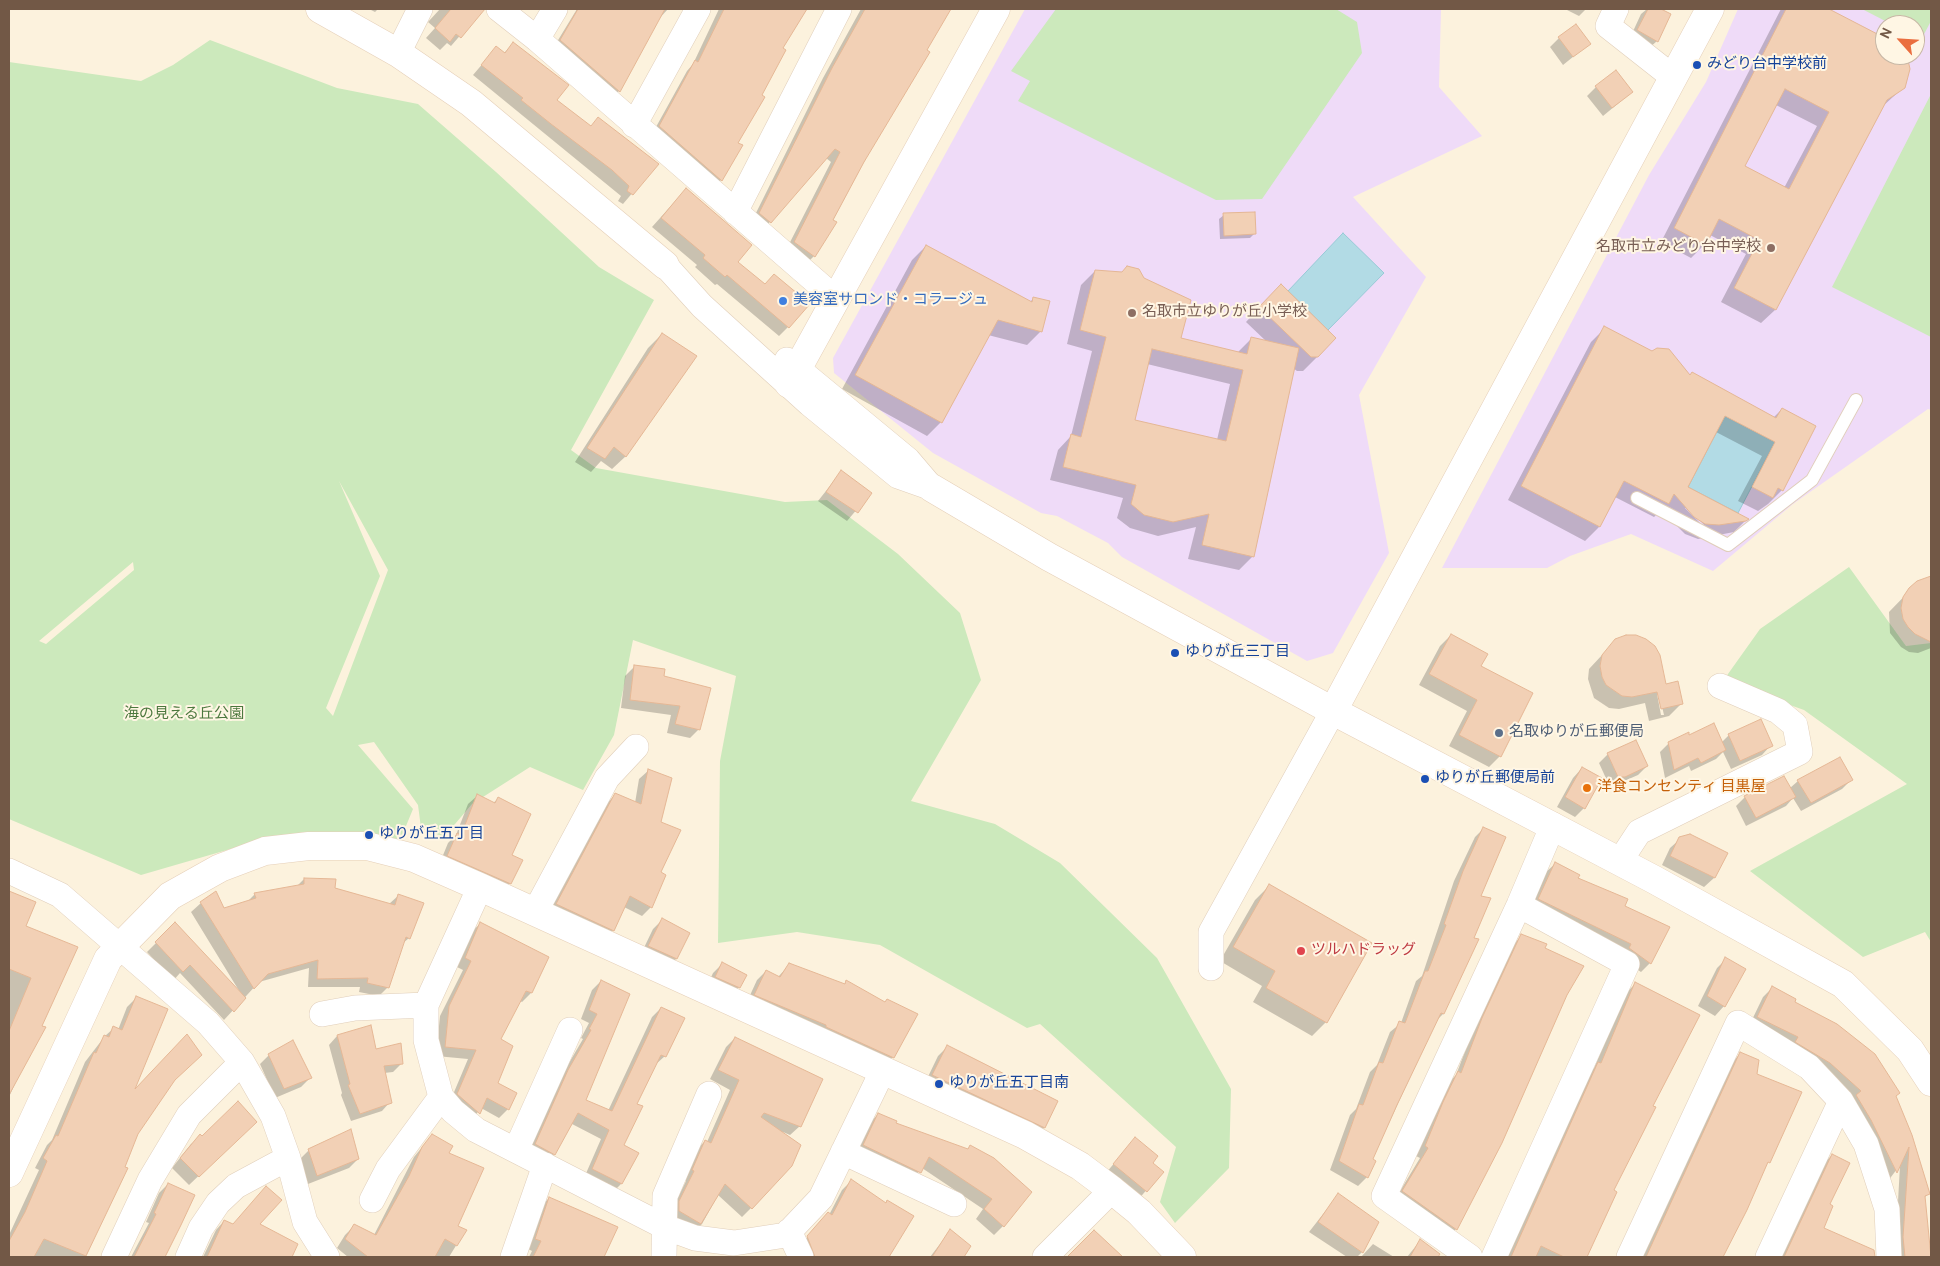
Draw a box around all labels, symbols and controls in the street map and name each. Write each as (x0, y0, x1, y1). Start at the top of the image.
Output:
north arrow (1875, 15, 1925, 65)
text: N (1877, 25, 1897, 42)
place label: みどり台中学校前 (1707, 56, 1827, 74)
marker: みどり台中学校前 (1691, 59, 1703, 71)
place label: 名取市立みどり台中学校 (1596, 239, 1761, 257)
marker: 名取市立みどり台中学校 (1765, 242, 1777, 254)
place label: 美容室サロンド・コラージュ (793, 292, 988, 310)
marker: 美容室サロンド・コラージュ (777, 295, 789, 307)
place label: 名取市立ゆりが丘小学校 (1142, 304, 1307, 322)
marker: 名取市立ゆりが丘小学校 (1126, 307, 1138, 319)
place label: ゆりが丘三丁目 (1185, 644, 1290, 662)
marker: ゆりが丘三丁目 (1169, 647, 1181, 659)
park label: 海の見える丘公園 (124, 706, 244, 724)
place label: 名取ゆりが丘郵便局 (1509, 724, 1644, 742)
marker: 名取ゆりが丘郵便局 (1493, 727, 1505, 739)
place label: ゆりが丘郵便局前 (1435, 770, 1555, 788)
marker: ゆりが丘郵便局前 (1419, 773, 1431, 785)
place label: 洋食コンセンティ 目黒屋 (1597, 779, 1766, 797)
marker: 洋食コンセンティ 目黒屋 (1581, 782, 1593, 794)
place label: ゆりが丘五丁目 (379, 826, 484, 844)
marker: ゆりが丘五丁目 (363, 829, 375, 841)
place label: ツルハドラッグ (1311, 942, 1416, 960)
marker: ツルハドラッグ (1295, 945, 1307, 957)
place label: ゆりが丘五丁目南 (949, 1075, 1069, 1093)
marker: ゆりが丘五丁目南 (933, 1078, 945, 1090)

